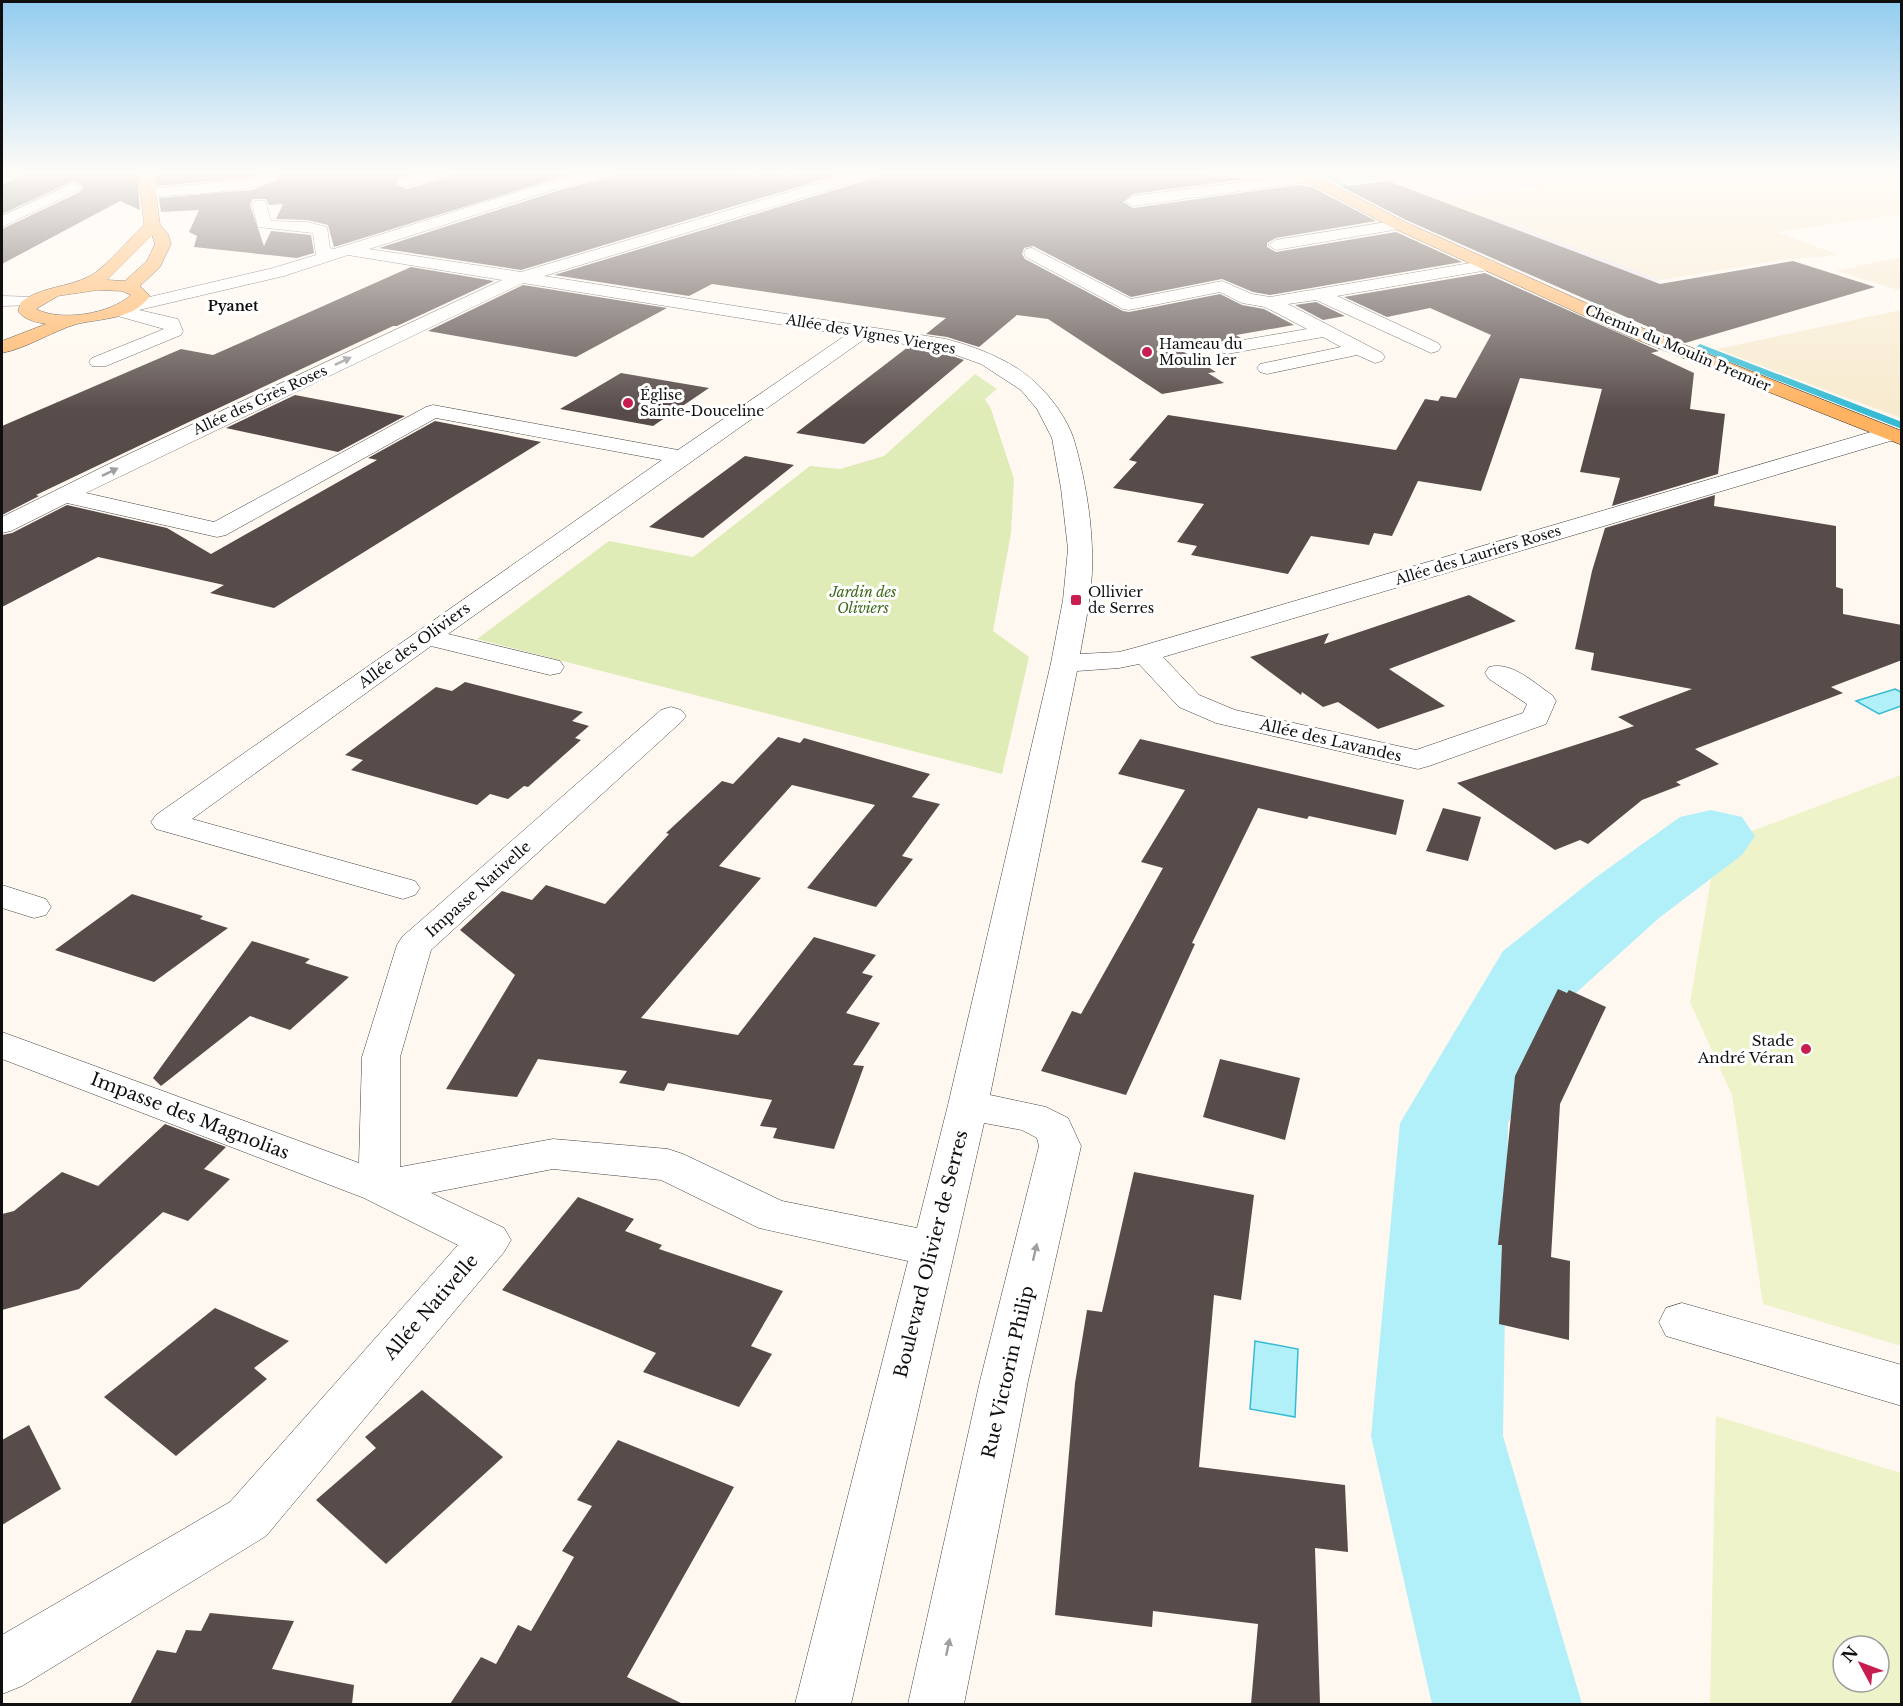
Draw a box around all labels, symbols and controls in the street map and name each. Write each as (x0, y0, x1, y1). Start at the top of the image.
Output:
district label: Pyanet (208, 297, 259, 315)
street label: Chemin du Moulin Premier (1582, 301, 1774, 396)
street label: Allée des Vignes Vierges (784, 310, 957, 358)
place label: Hameau du Moulin 1er (1159, 335, 1243, 369)
marker: Hameau du Moulin 1er (1140, 345, 1154, 359)
one-way arrow (335, 357, 352, 366)
street label: Allée des Grès Roses (189, 361, 330, 439)
place label: Église Sainte-Douceline (640, 386, 764, 420)
marker: Église Sainte-Douceline (621, 396, 635, 410)
one-way arrow (102, 467, 119, 477)
street label: Allée des Lauriers Roses (1392, 521, 1563, 589)
park label: Jardin des Oliviers (829, 583, 896, 617)
place label: Ollivier de Serres (1088, 583, 1154, 617)
marker: Ollivier de Serres (1069, 593, 1083, 607)
street label: Allée des Oliviers (354, 598, 474, 692)
street label: Allée des Lavandes (1257, 714, 1404, 766)
street label: Impasse Nativelle (421, 837, 535, 941)
place label: Stade André Véran (1697, 1031, 1794, 1067)
marker: Stade André Véran (1799, 1042, 1813, 1056)
street label: Impasse des Magnolias (87, 1068, 293, 1164)
street label: Boulevard Olivier de Serres (890, 1128, 972, 1380)
one-way arrow (1030, 1242, 1040, 1261)
street label: Allée Nativelle (379, 1250, 483, 1365)
street label: Rue Victorin Philip (977, 1283, 1039, 1461)
north arrow (1831, 1634, 1891, 1694)
one-way arrow (944, 1638, 953, 1657)
text: N (1837, 1642, 1862, 1666)

